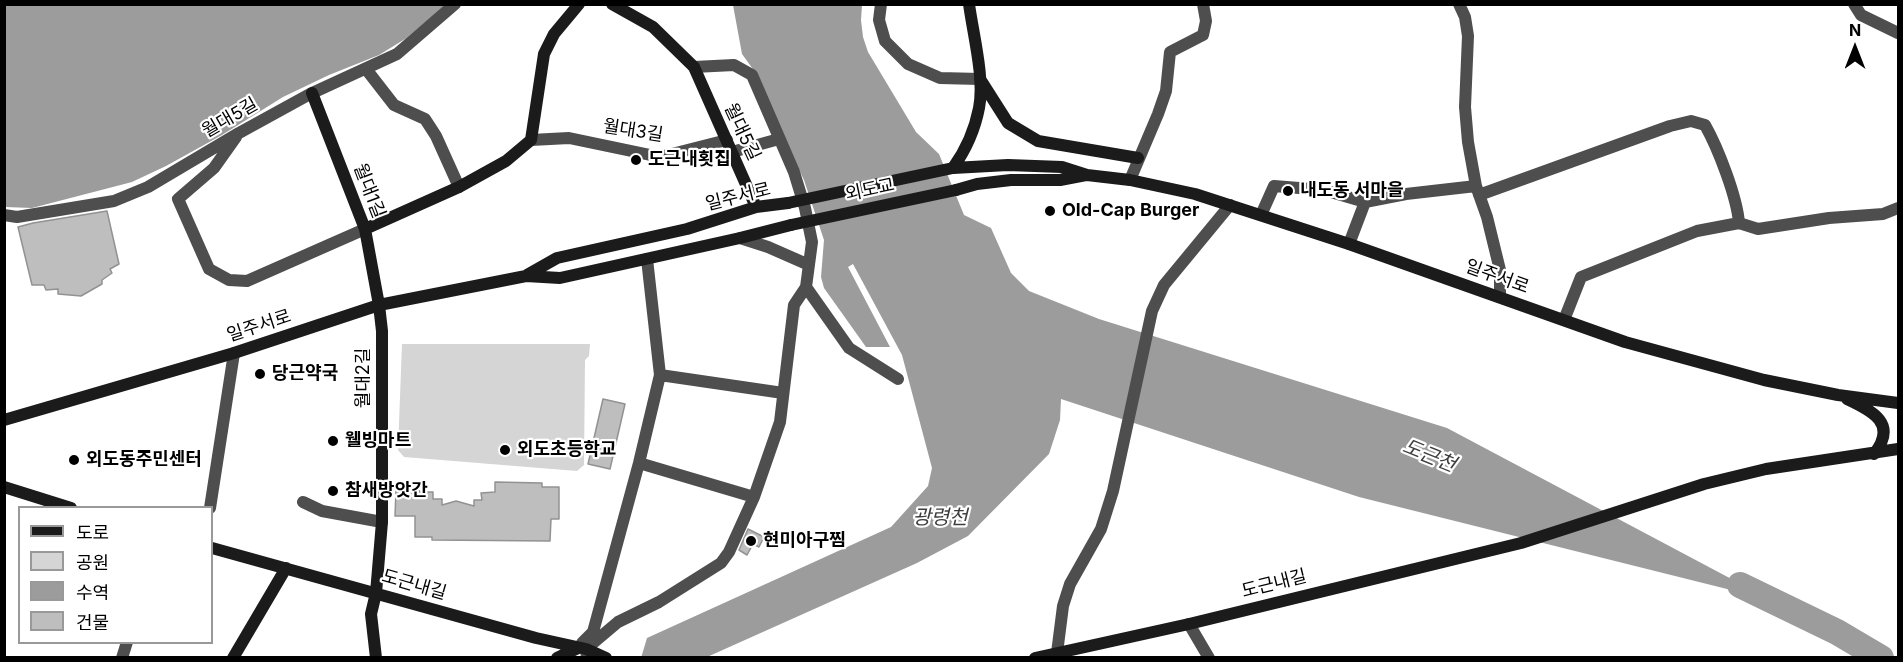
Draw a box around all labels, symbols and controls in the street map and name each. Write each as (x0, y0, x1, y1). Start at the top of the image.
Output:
north arrow (1825, 18, 1885, 78)
text: N (1849, 20, 1861, 40)
street label: 월대5길 (198, 93, 262, 143)
street label: 월대5길 (719, 100, 765, 164)
street label: 월대3길 (601, 116, 665, 146)
place label: 도근내횟집 (648, 149, 731, 171)
marker: 도근내횟집 (629, 153, 643, 167)
street label: 월대1길 (349, 161, 389, 221)
street label: 외도교 (843, 174, 897, 206)
street label: 일주서로 (703, 179, 773, 215)
place label: 내도동 서마을 (1300, 180, 1404, 202)
marker: 내도동 서마을 (1281, 184, 1295, 198)
place label: Old-Cap Burger (1062, 200, 1199, 222)
marker: Old-Cap Burger (1043, 204, 1057, 218)
street label: 일주서로 (1462, 256, 1532, 298)
street label: 일주서로 (224, 305, 294, 347)
street label: 월대2길 (353, 348, 375, 408)
place label: 당근약국 (272, 363, 338, 385)
marker: 당근약국 (253, 367, 267, 381)
place label: 웰빙마트 (345, 430, 411, 452)
marker: 웰빙마트 (326, 434, 340, 448)
water label: 도근천 (1399, 435, 1459, 477)
place label: 외도초등학교 (517, 439, 616, 461)
marker: 외도초등학교 (498, 443, 512, 457)
place label: 외도동주민센터 (86, 449, 202, 471)
marker: 외도동주민센터 (67, 453, 81, 467)
place label: 참새방앗간 (345, 480, 428, 502)
marker: 참새방앗간 (326, 484, 340, 498)
legend (18, 506, 213, 644)
water label: 광령천 (912, 506, 968, 530)
text: 도로 (76, 522, 109, 543)
place label: 현미아구찜 (763, 530, 846, 552)
marker: 현미아구찜 (744, 534, 758, 548)
text: 공원 (76, 552, 109, 573)
street label: 도근내길 (379, 565, 449, 605)
street label: 도근내길 (1239, 566, 1309, 602)
text: 수역 (76, 582, 109, 603)
text: 건물 (76, 612, 109, 633)

